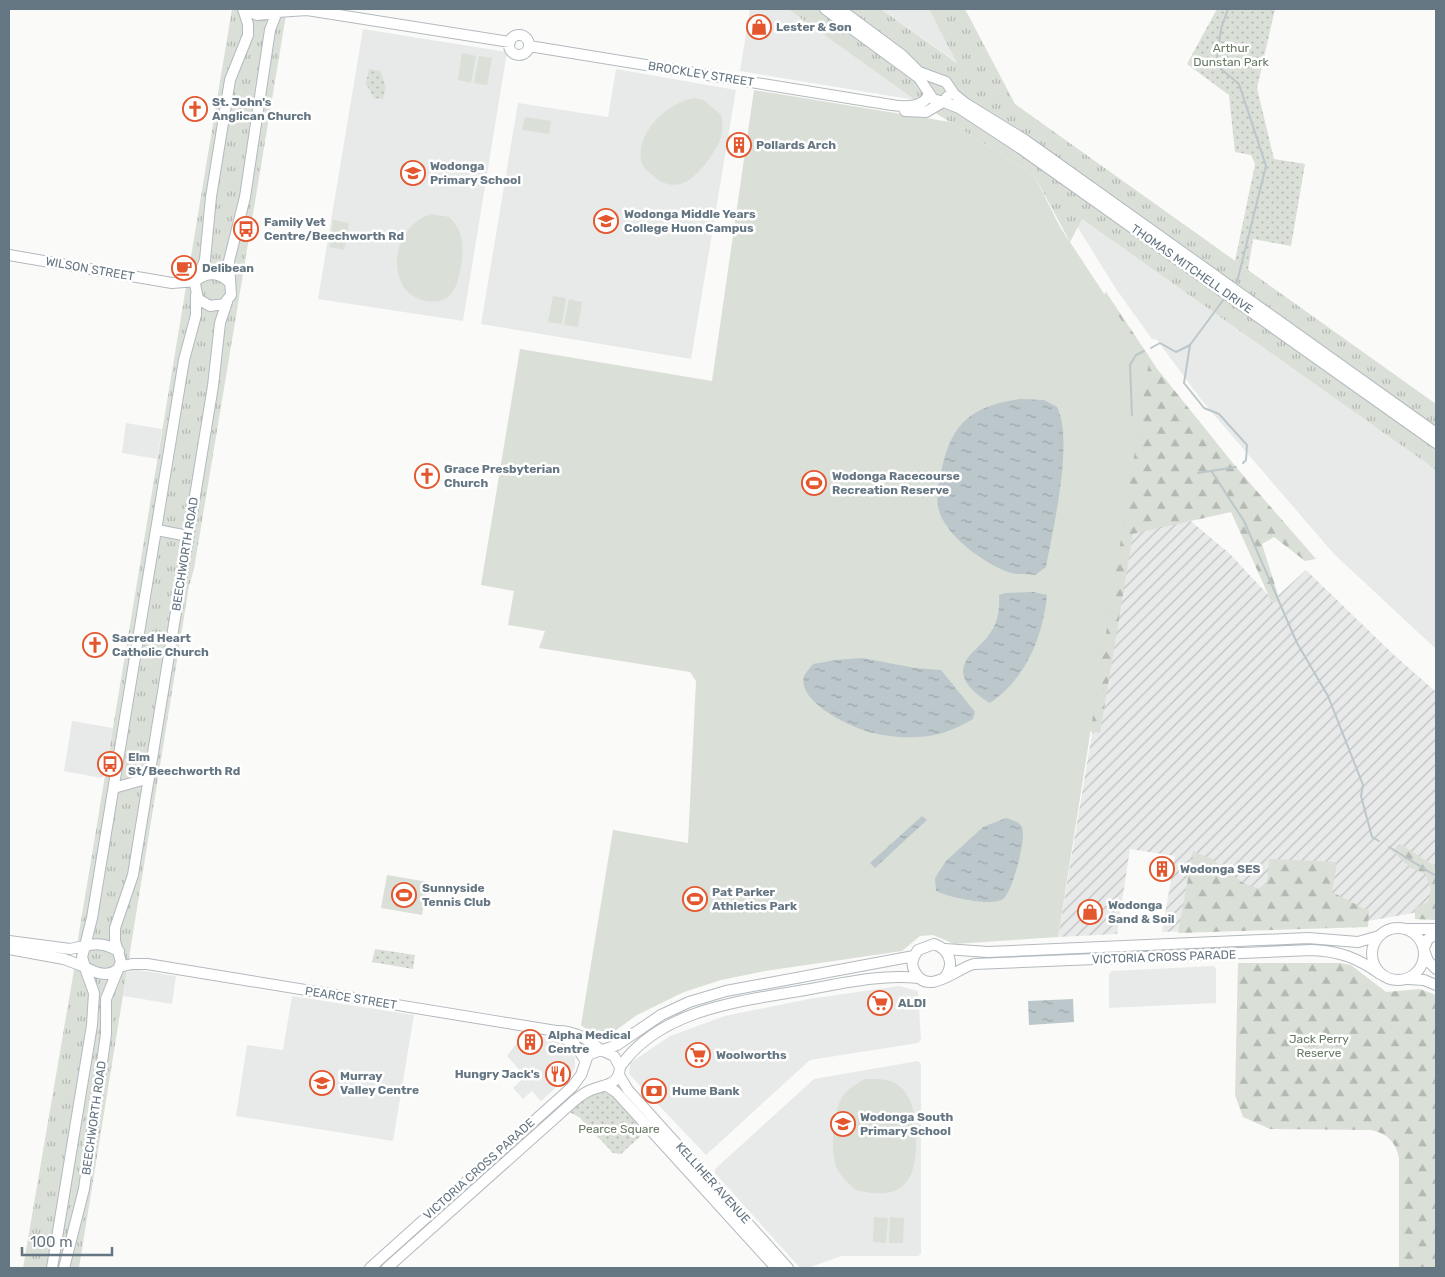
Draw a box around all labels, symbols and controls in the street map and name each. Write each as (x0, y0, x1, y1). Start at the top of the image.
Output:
shop icon: Lester & Son (746, 14, 772, 40)
place label: Lester & Son (776, 20, 852, 34)
park label: Arthur Dunstan Park (1193, 41, 1269, 69)
street label: BROCKLEY STREET (647, 59, 755, 89)
place label: St. John's Anglican Church (212, 95, 312, 123)
church icon: St. John's Anglican Church (182, 96, 208, 122)
building icon: Pollards Arch (726, 132, 752, 158)
place label: Pollards Arch (756, 138, 836, 152)
place label: Wodonga Primary School (430, 159, 521, 187)
school or university icon: Wodonga Primary School (400, 160, 426, 186)
place label: Wodonga Middle Years College Huon Campus (624, 207, 756, 235)
school or university icon: Wodonga Middle Years College Huon Campus (593, 208, 619, 234)
place label: Family Vet Centre/Beechworth Rd (264, 215, 404, 243)
bus stop icon: Family Vet Centre/Beechworth Rd (233, 216, 259, 242)
street label: THOMAS MITCHELL DRIVE (1128, 222, 1256, 316)
street label: WILSON STREET (44, 254, 136, 284)
cafe icon: Delibean (171, 255, 197, 281)
place label: Delibean (202, 261, 254, 275)
place label: Grace Presbyterian Church (444, 462, 560, 490)
church icon: Grace Presbyterian Church (414, 463, 440, 489)
place label: Wodonga Racecourse Recreation Reserve (832, 469, 960, 497)
sports icon: Wodonga Racecourse Recreation Reserve (801, 470, 827, 496)
street label: BEECHWORTH ROAD (169, 496, 201, 612)
place label: Sacred Heart Catholic Church (112, 631, 209, 659)
church icon: Sacred Heart Catholic Church (82, 632, 108, 658)
place label: Elm St/Beechworth Rd (128, 750, 240, 778)
bus stop icon: Elm St/Beechworth Rd (97, 751, 123, 777)
building icon: Wodonga SES (1149, 856, 1175, 882)
place label: Wodonga SES (1180, 862, 1261, 876)
place label: Sunnyside Tennis Club (422, 881, 491, 909)
sports icon: Sunnyside Tennis Club (391, 882, 417, 908)
place label: Pat Parker Athletics Park (712, 885, 797, 913)
sports icon: Pat Parker Athletics Park (682, 886, 708, 912)
place label: Wodonga Sand & Soil (1108, 898, 1175, 926)
shop icon: Wodonga Sand & Soil (1077, 899, 1103, 925)
street label: VICTORIA CROSS PARADE (1092, 947, 1236, 967)
street label: PEARCE STREET (304, 984, 398, 1012)
supermarket icon: ALDI (867, 990, 893, 1016)
place label: ALDI (898, 996, 926, 1010)
place label: Alpha Medical Centre (548, 1028, 631, 1056)
building icon: Alpha Medical Centre (517, 1029, 543, 1055)
park label: Jack Perry Reserve (1289, 1032, 1349, 1060)
supermarket icon: Woolworths (685, 1042, 711, 1068)
place label: Woolworths (716, 1048, 787, 1062)
street label: BEECHWORTH ROAD (79, 1060, 109, 1176)
restaurant icon: Hungry Jack's (545, 1061, 571, 1087)
place label: Hungry Jack's (455, 1067, 540, 1081)
place label: Murray Valley Centre (340, 1069, 419, 1097)
school or university icon: Murray Valley Centre (309, 1070, 335, 1096)
bank icon: Hume Bank (641, 1078, 667, 1104)
place label: Hume Bank (672, 1084, 740, 1098)
place label: Wodonga South Primary School (860, 1110, 954, 1138)
school or university icon: Wodonga South Primary School (830, 1111, 856, 1137)
street label: VICTORIA CROSS PARADE (421, 1116, 537, 1222)
park label: Pearce Square (578, 1122, 660, 1136)
street label: KELLIHER AVENUE (673, 1140, 753, 1226)
scale bar (22, 1224, 112, 1256)
text: 100 m (30, 1233, 72, 1251)

